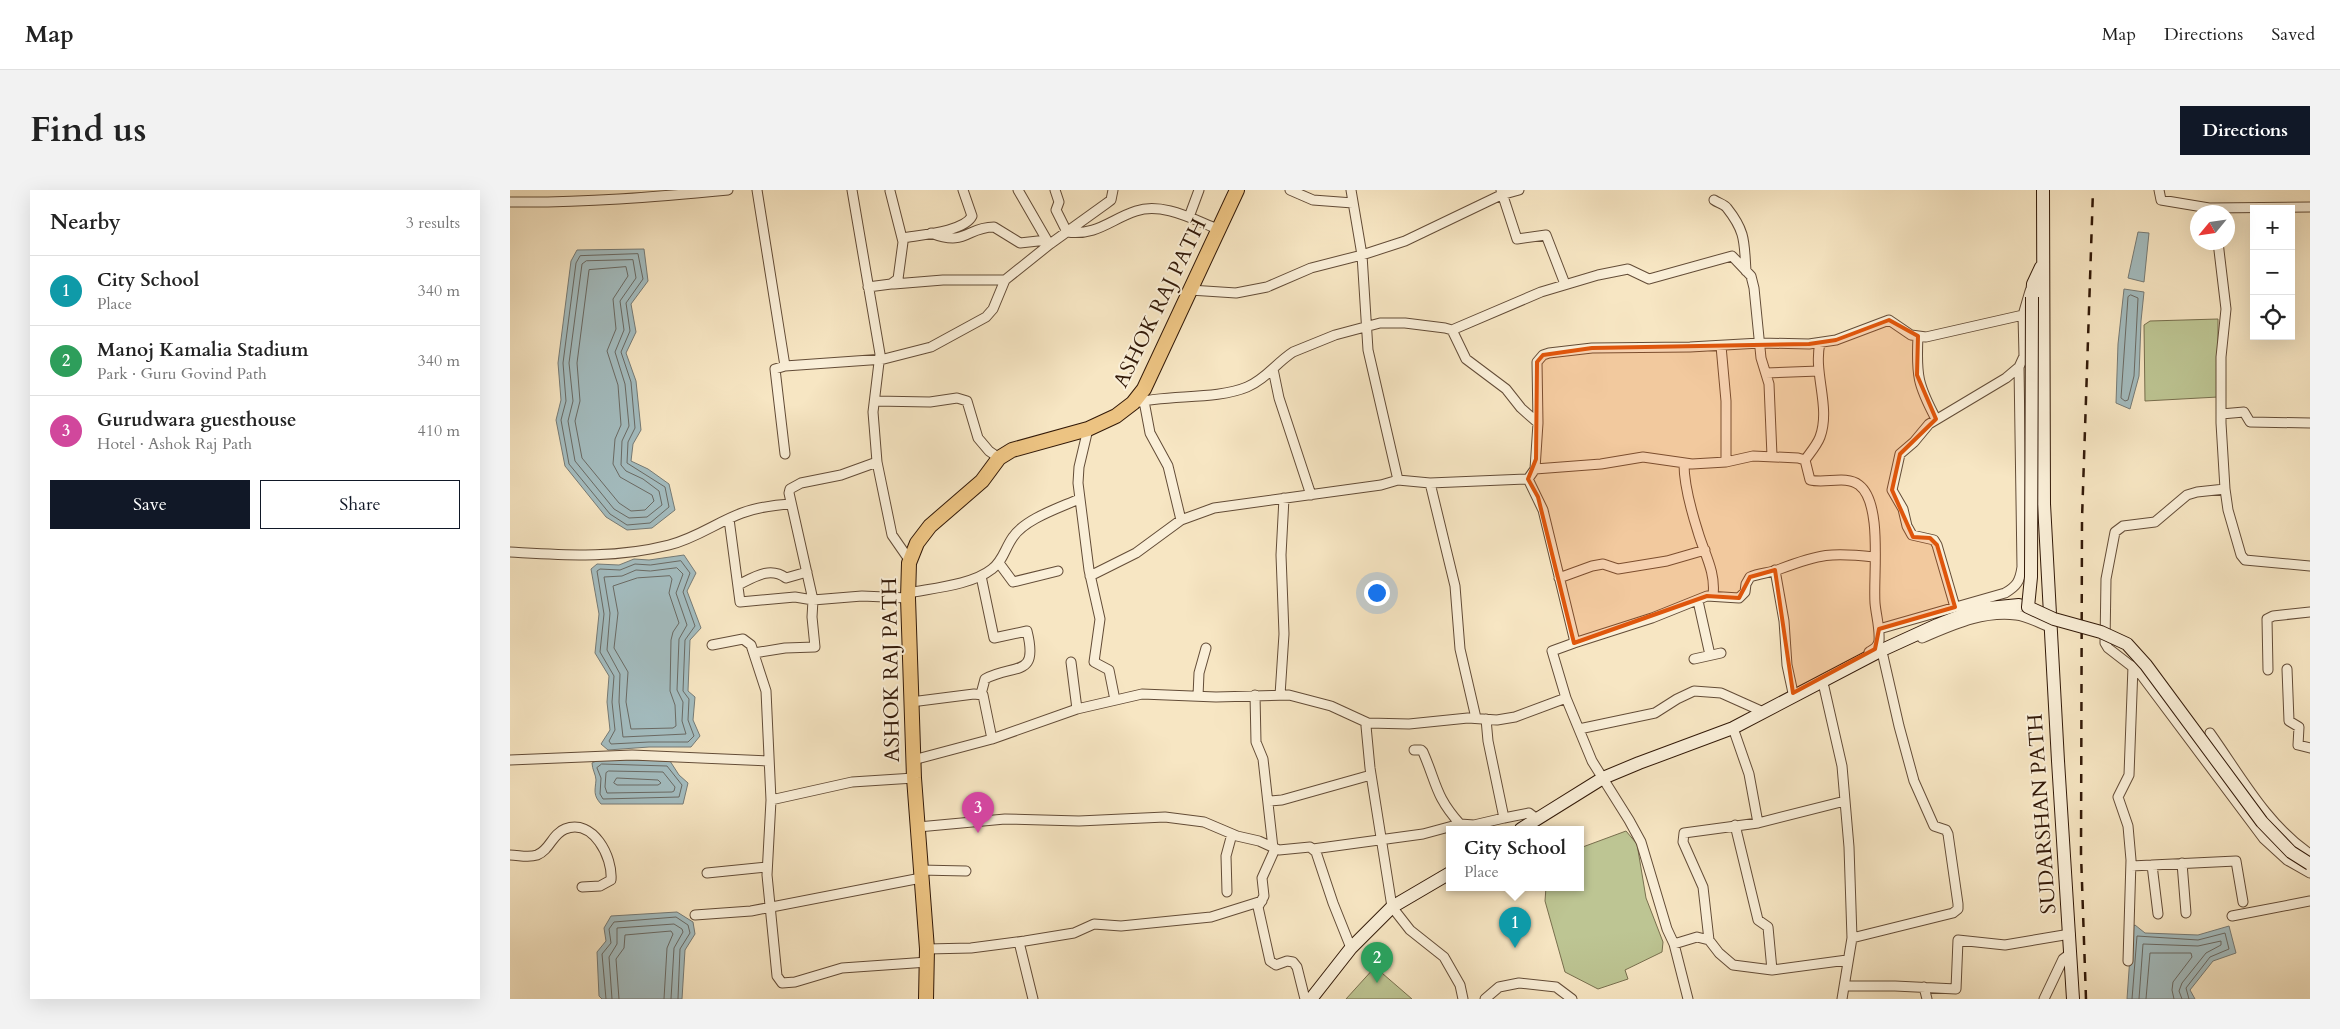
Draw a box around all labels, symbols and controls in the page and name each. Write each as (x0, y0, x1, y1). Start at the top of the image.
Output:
text: Map (25, 18, 74, 51)
text: Map (2102, 22, 2136, 47)
text: Directions (2164, 22, 2243, 47)
text: Saved (2271, 22, 2315, 47)
text: Find us (30, 106, 146, 154)
button: Directions (2180, 106, 2310, 155)
north arrow (2190, 205, 2235, 250)
map controls (2250, 205, 2295, 340)
button: + (2250, 205, 2295, 250)
text: Nearby (50, 208, 121, 237)
text: 3 results (406, 212, 460, 234)
street label: ASHOK RAJ PATH (1106, 214, 1214, 392)
button: − (2250, 250, 2295, 295)
text: City School (97, 267, 199, 293)
text: 1 (62, 280, 70, 302)
text: 340 m (418, 280, 460, 302)
text: Place (97, 293, 132, 315)
button: locate (2250, 295, 2295, 340)
text: Manoj Kamalia Stadium (97, 337, 308, 363)
text: 2 (62, 350, 70, 372)
text: 340 m (418, 350, 460, 372)
text: Park · Guru Govind Path (97, 363, 267, 385)
text: Gurudwara guesthouse (97, 407, 296, 433)
text: 3 (62, 420, 70, 442)
text: 410 m (418, 420, 460, 442)
text: Hotel · Ashok Raj Path (97, 433, 252, 455)
button: Save (50, 480, 250, 529)
button: Share (260, 480, 460, 529)
street label: ASHOK RAJ PATH (875, 577, 907, 763)
your location (1364, 580, 1390, 606)
street label: SUDARSHAN PATH (2021, 713, 2063, 915)
pin: 3 (962, 792, 994, 833)
popup (1446, 826, 1584, 891)
text: City School (1464, 835, 1566, 861)
text: Place (1464, 861, 1499, 883)
pin: 1 (1499, 907, 1531, 948)
pin: 2 (1361, 942, 1393, 983)

